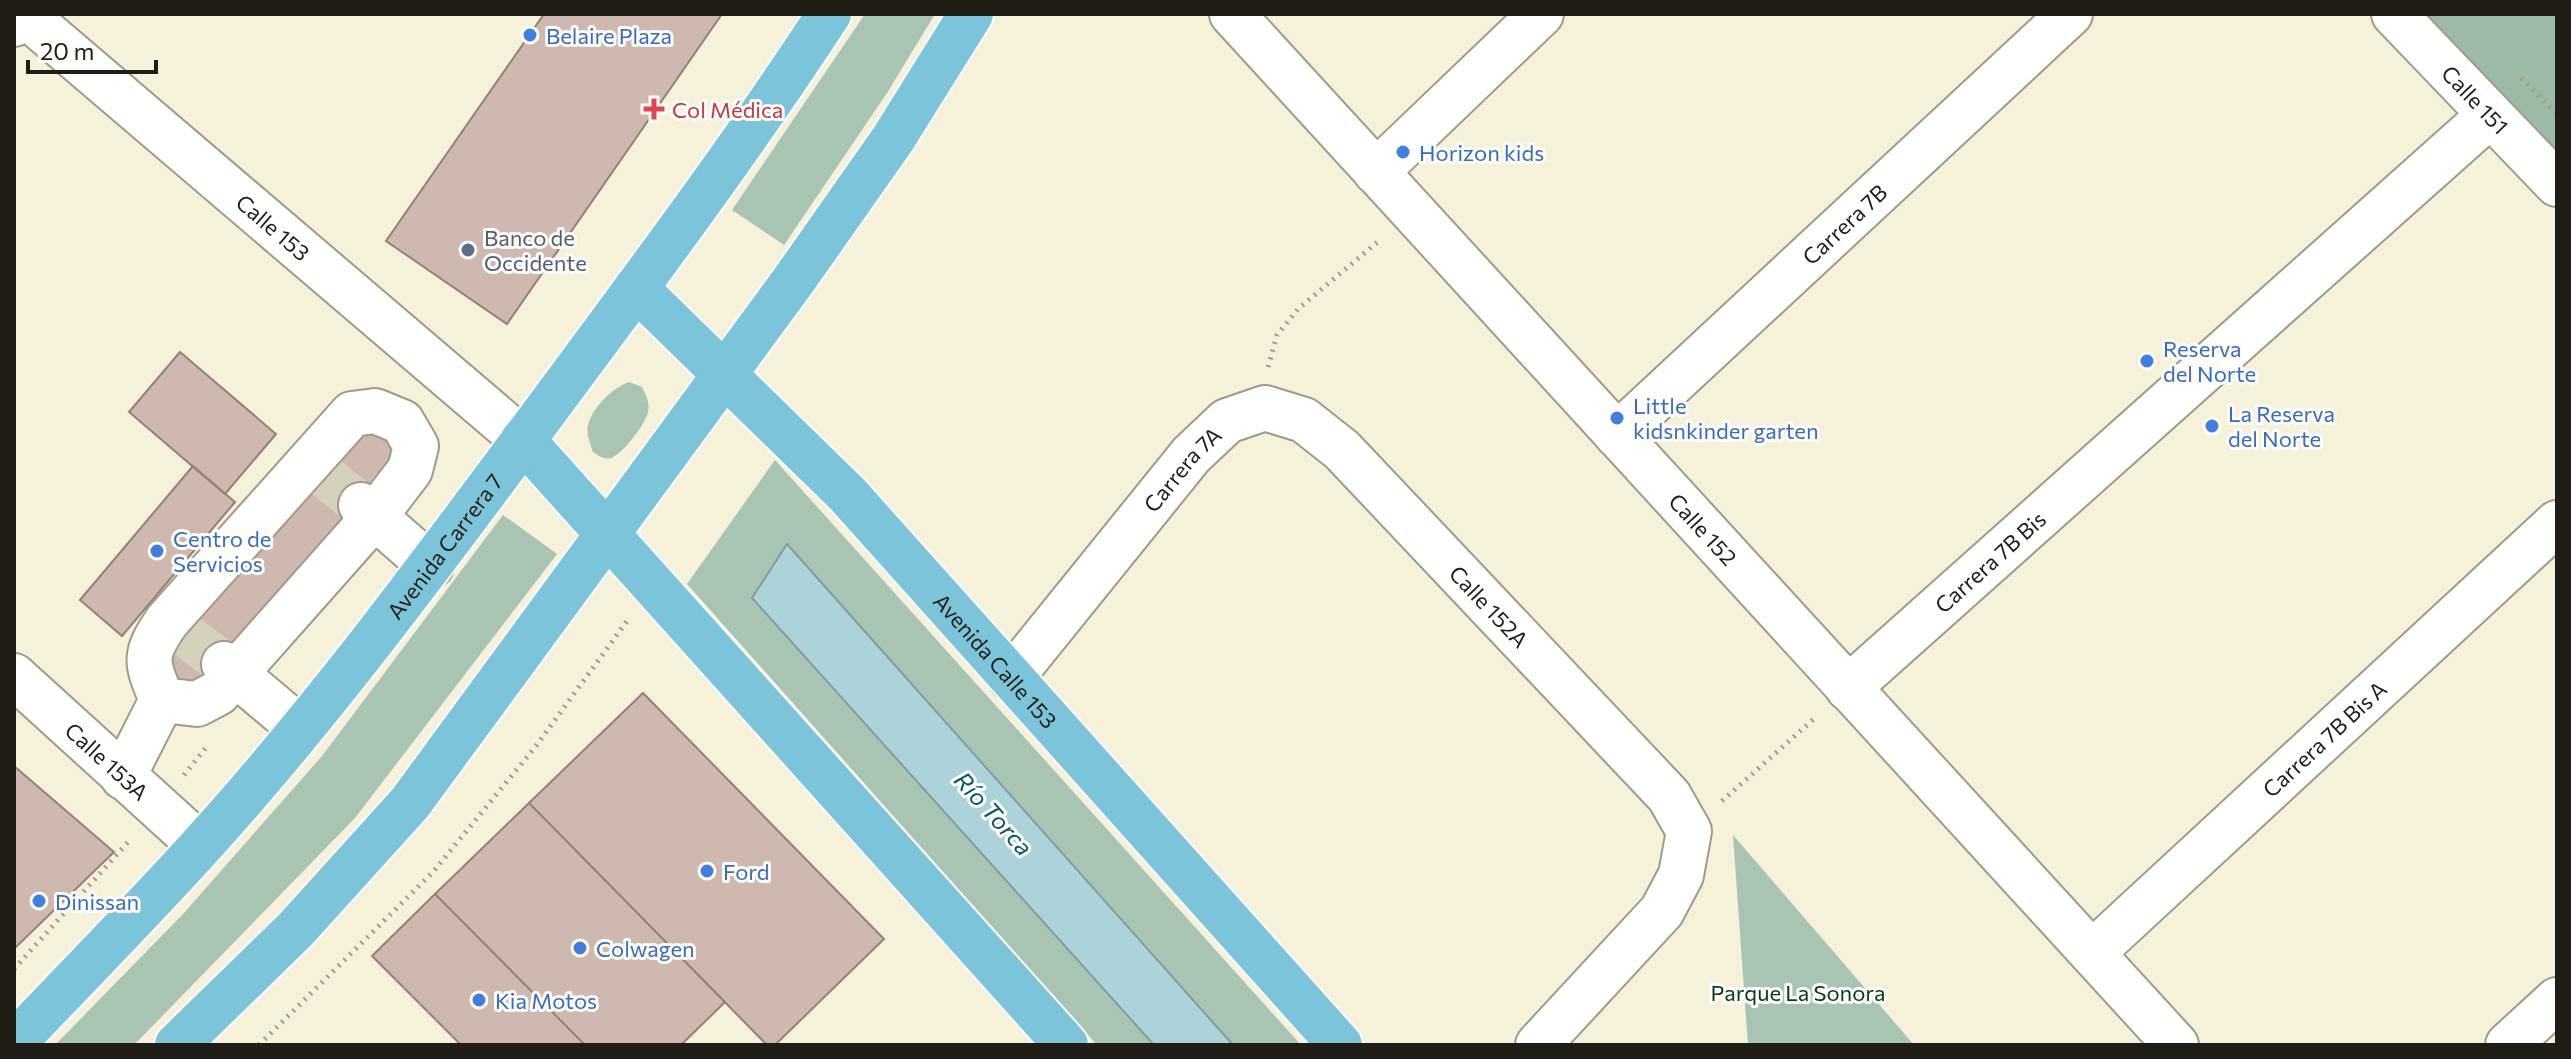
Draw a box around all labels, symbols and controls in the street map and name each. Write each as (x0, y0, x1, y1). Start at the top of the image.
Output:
place label: Belaire Plaza (546, 22, 672, 49)
scale bar (28, 24, 156, 74)
marker: Belaire Plaza (521, 26, 539, 44)
text: 20 m (40, 36, 94, 65)
street label: Calle 151 (2436, 59, 2515, 139)
place label: Col Médica (672, 96, 783, 123)
marker: Col Médica (643, 98, 665, 120)
place label: Horizon kids (1419, 139, 1544, 166)
marker: Horizon kids (1394, 143, 1412, 161)
street label: Carrera 7B (1796, 178, 1892, 270)
street label: Calle 153 (231, 188, 316, 266)
place label: Banco de Occidente (484, 224, 587, 276)
marker: Banco de Occidente (459, 241, 477, 259)
place label: Reserva del Norte (2163, 335, 2256, 387)
marker: Reserva del Norte (2138, 352, 2156, 370)
place label: Little kidsnkinder garten (1633, 392, 1819, 444)
place label: La Reserva del Norte (2228, 400, 2335, 452)
marker: Little kidsnkinder garten (1608, 409, 1626, 427)
marker: La Reserva del Norte (2203, 417, 2221, 435)
street label: Carrera 7A (1137, 421, 1226, 517)
street label: Avenida Carrera 7 (381, 468, 508, 624)
street label: Calle 152 (1664, 487, 1743, 570)
street label: Carrera 7B Bis (1929, 505, 2051, 618)
place label: Centro de Servicios (173, 525, 271, 577)
marker: Centro de Servicios (148, 542, 166, 560)
street label: Calle 152A (1444, 559, 1535, 653)
street label: Avenida Calle 153 (928, 587, 1063, 733)
street label: Carrera 7B Bis A (2256, 675, 2392, 802)
street label: Calle 153A (60, 716, 154, 805)
water label: Río Torca (949, 765, 1039, 861)
place label: Ford (723, 858, 769, 885)
marker: Ford (698, 862, 716, 880)
place label: Dinissan (55, 888, 139, 915)
marker: Dinissan (30, 892, 48, 910)
place label: Colwagen (596, 935, 695, 962)
marker: Colwagen (571, 939, 589, 957)
park label: Parque La Sonora (1711, 979, 1885, 1006)
place label: Kia Motos (495, 987, 597, 1014)
marker: Kia Motos (470, 991, 488, 1009)

